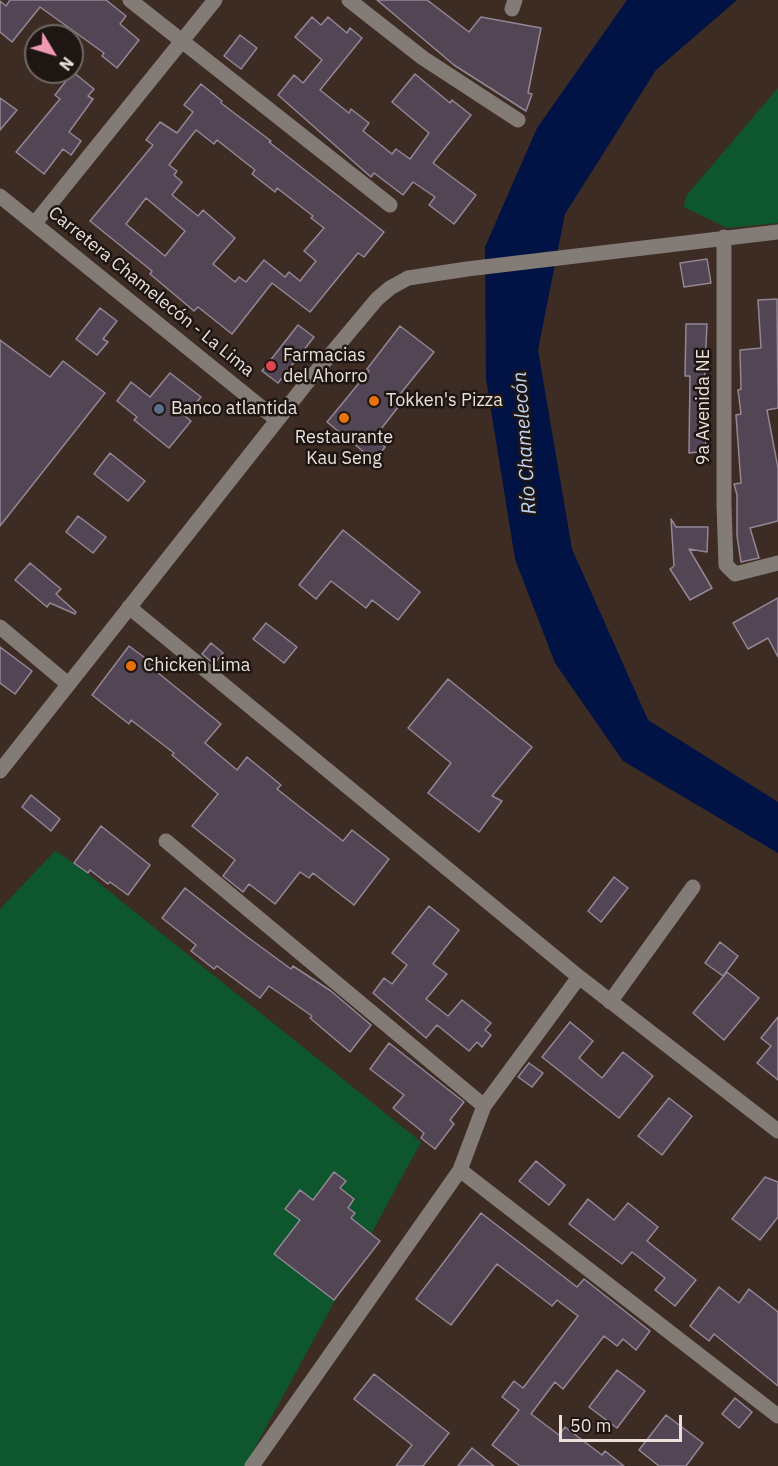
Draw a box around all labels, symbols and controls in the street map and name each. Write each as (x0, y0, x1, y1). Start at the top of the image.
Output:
north arrow (24, 24, 84, 84)
text: N (55, 53, 78, 75)
street label: Carretera Chamelecón - La Lima (44, 202, 258, 382)
place label: Farmacias del Ahorro (283, 345, 368, 388)
street label: 9a Avenida NE (693, 349, 715, 465)
marker: Farmacias del Ahorro (264, 359, 278, 373)
water label: Río Chamelecón (508, 371, 542, 515)
place label: Tokken's Pizza (386, 390, 503, 412)
marker: Tokken's Pizza (367, 394, 381, 408)
place label: Banco atlantida (171, 398, 297, 420)
marker: Banco atlantida (152, 402, 166, 416)
marker: Restaurante Kau Seng (337, 411, 351, 425)
place label: Restaurante Kau Seng (295, 427, 393, 470)
place label: Chicken Lima (143, 655, 250, 677)
marker: Chicken Lima (124, 659, 138, 673)
scale bar (562, 1403, 685, 1441)
text: 50 m (570, 1414, 612, 1437)

